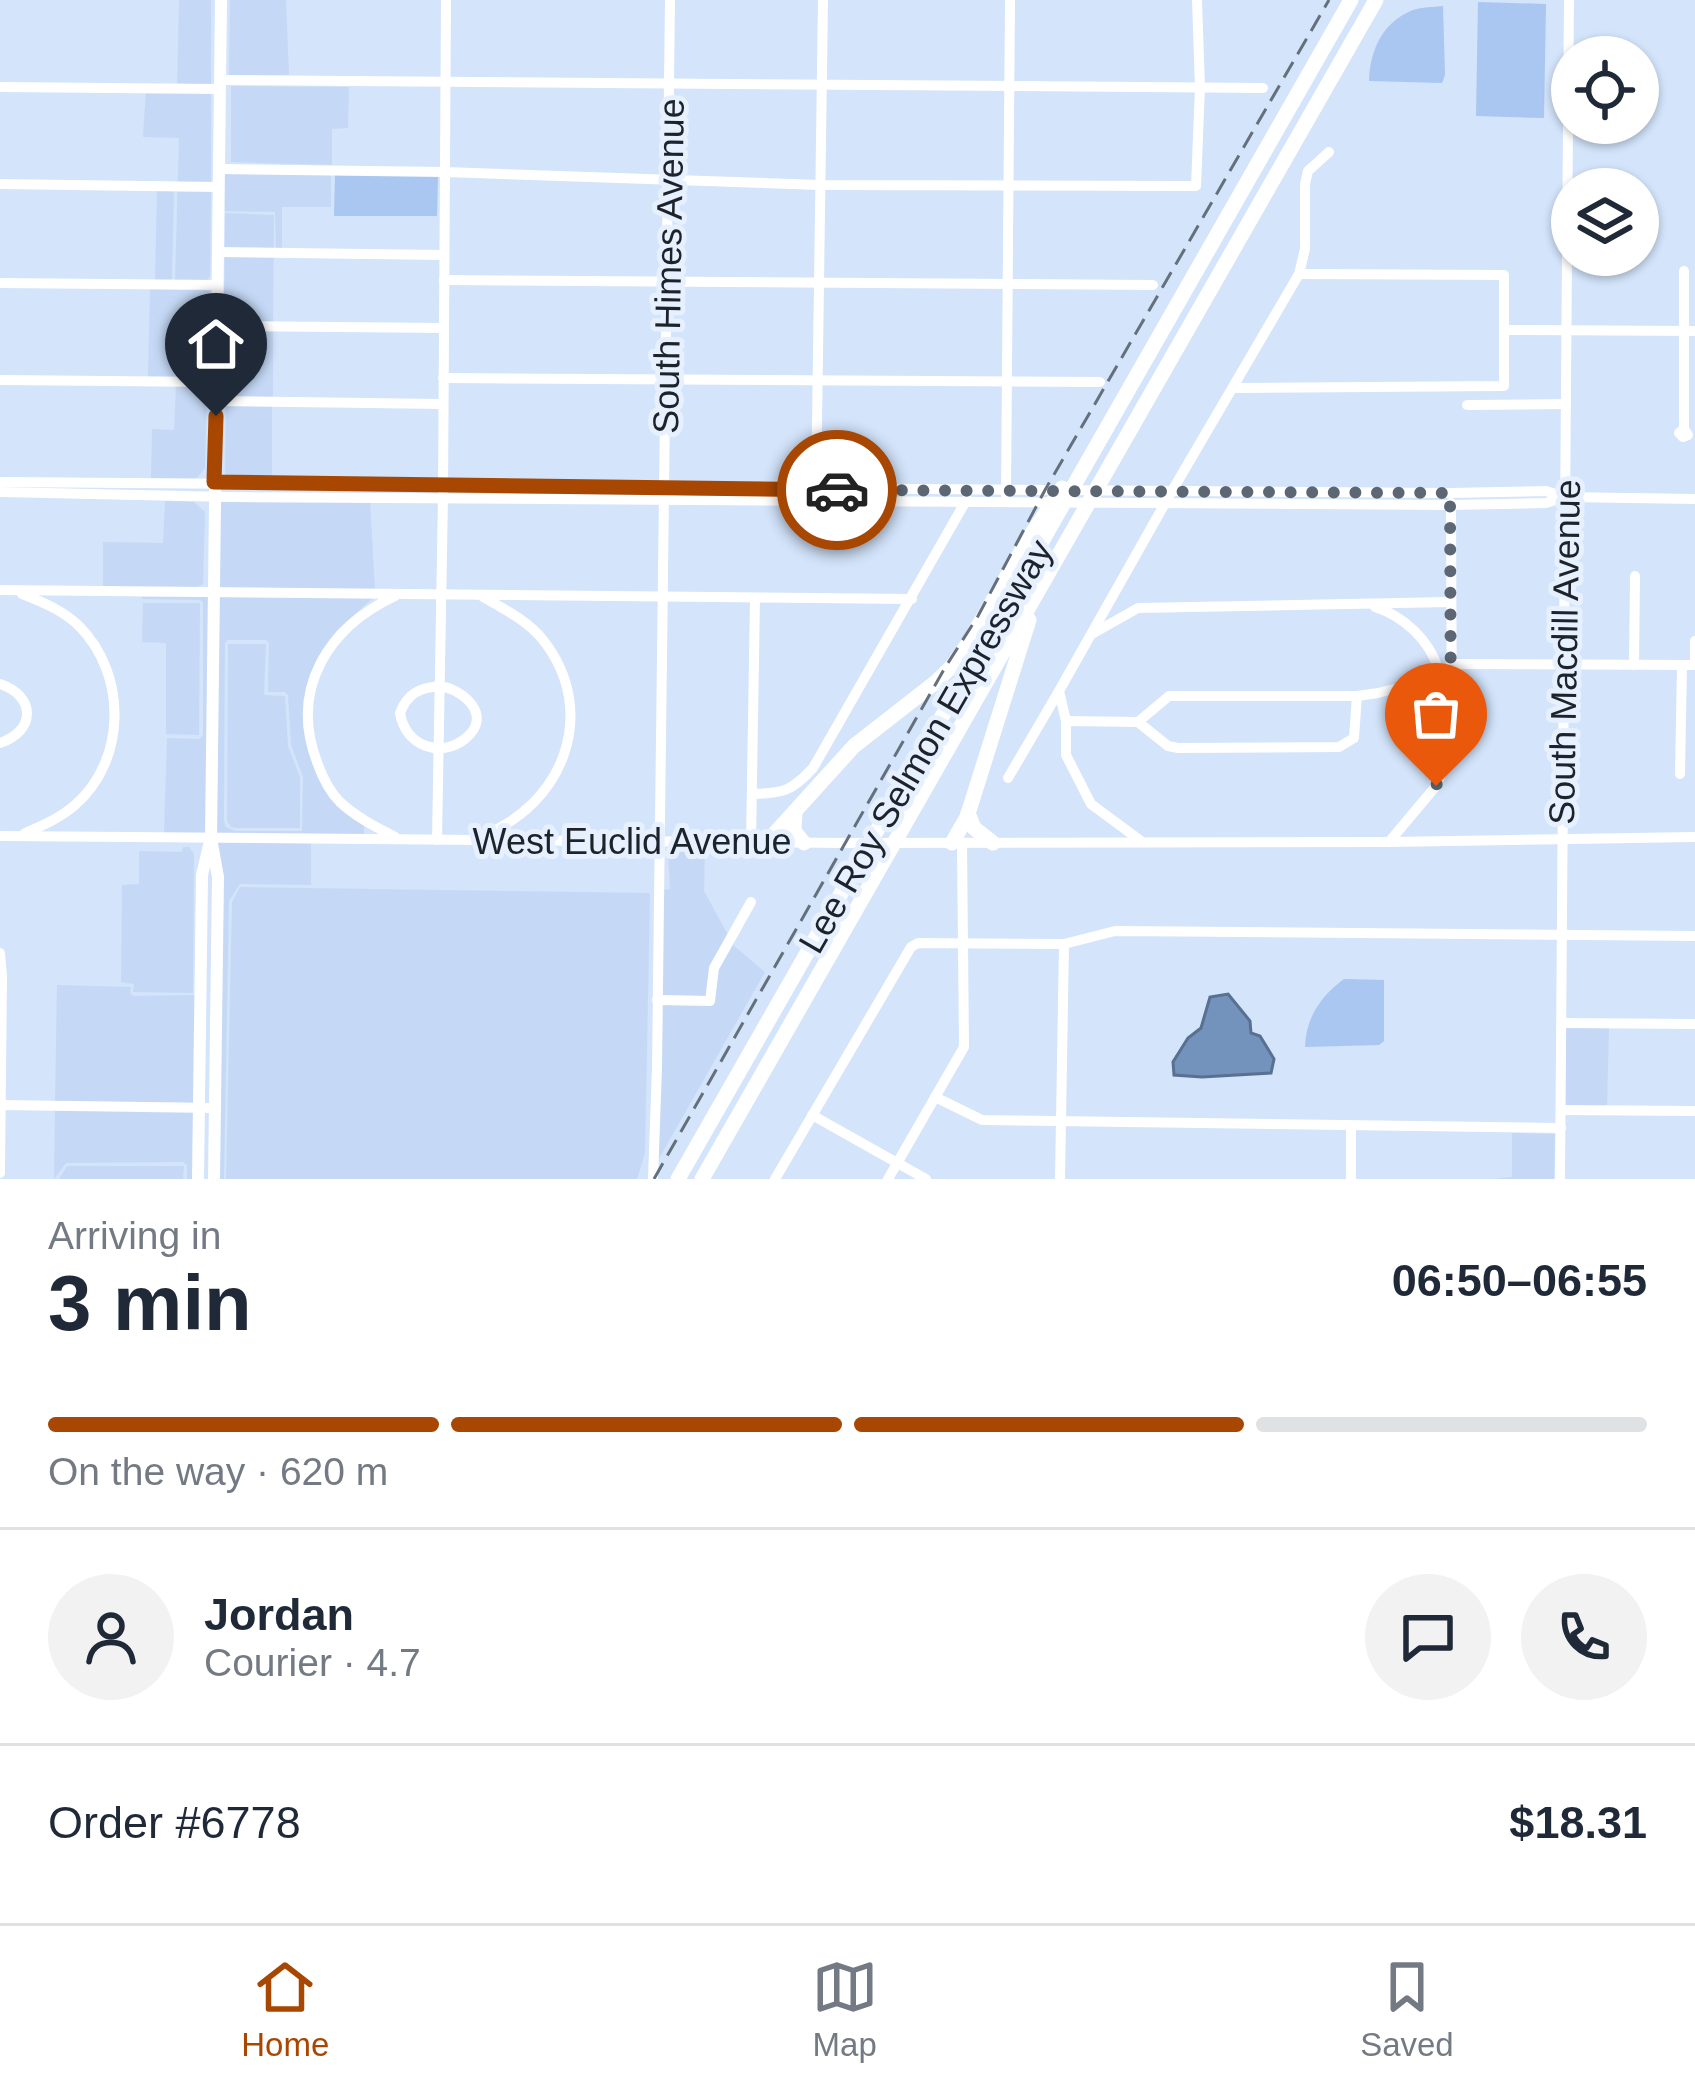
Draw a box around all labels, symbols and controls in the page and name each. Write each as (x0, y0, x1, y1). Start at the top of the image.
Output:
map controls (1551, 36, 1659, 276)
button: locate (1551, 36, 1659, 144)
street label: South Himes Avenue (645, 98, 692, 434)
button: layers (1551, 168, 1659, 276)
pin (165, 293, 267, 416)
icon: home (183, 311, 249, 377)
courier (777, 430, 897, 550)
icon: car (804, 457, 870, 523)
street label: South Macdill Avenue (1541, 479, 1588, 825)
street label: Lee Roy Selmon Expressway (790, 532, 1061, 960)
pin (1385, 663, 1487, 786)
icon: bag (1403, 681, 1469, 747)
street label: West Euclid Avenue (473, 821, 791, 862)
text: Arriving in (48, 1214, 221, 1257)
text: 06:50–06:55 (1392, 1255, 1647, 1306)
text: 3 min (48, 1259, 252, 1347)
text: On the way · 620 m (48, 1450, 388, 1493)
button: person (48, 1574, 174, 1700)
button: chat (1365, 1574, 1491, 1700)
button: phone (1521, 1574, 1647, 1700)
text: Jordan (204, 1589, 354, 1640)
text: Courier · 4.7 (204, 1641, 421, 1684)
text: Order #6778 (48, 1797, 301, 1848)
text: $18.31 (1509, 1797, 1647, 1848)
tab: Home (241, 1954, 329, 2064)
tab: Map (812, 1954, 878, 2064)
tab: Saved (1360, 1954, 1454, 2064)

